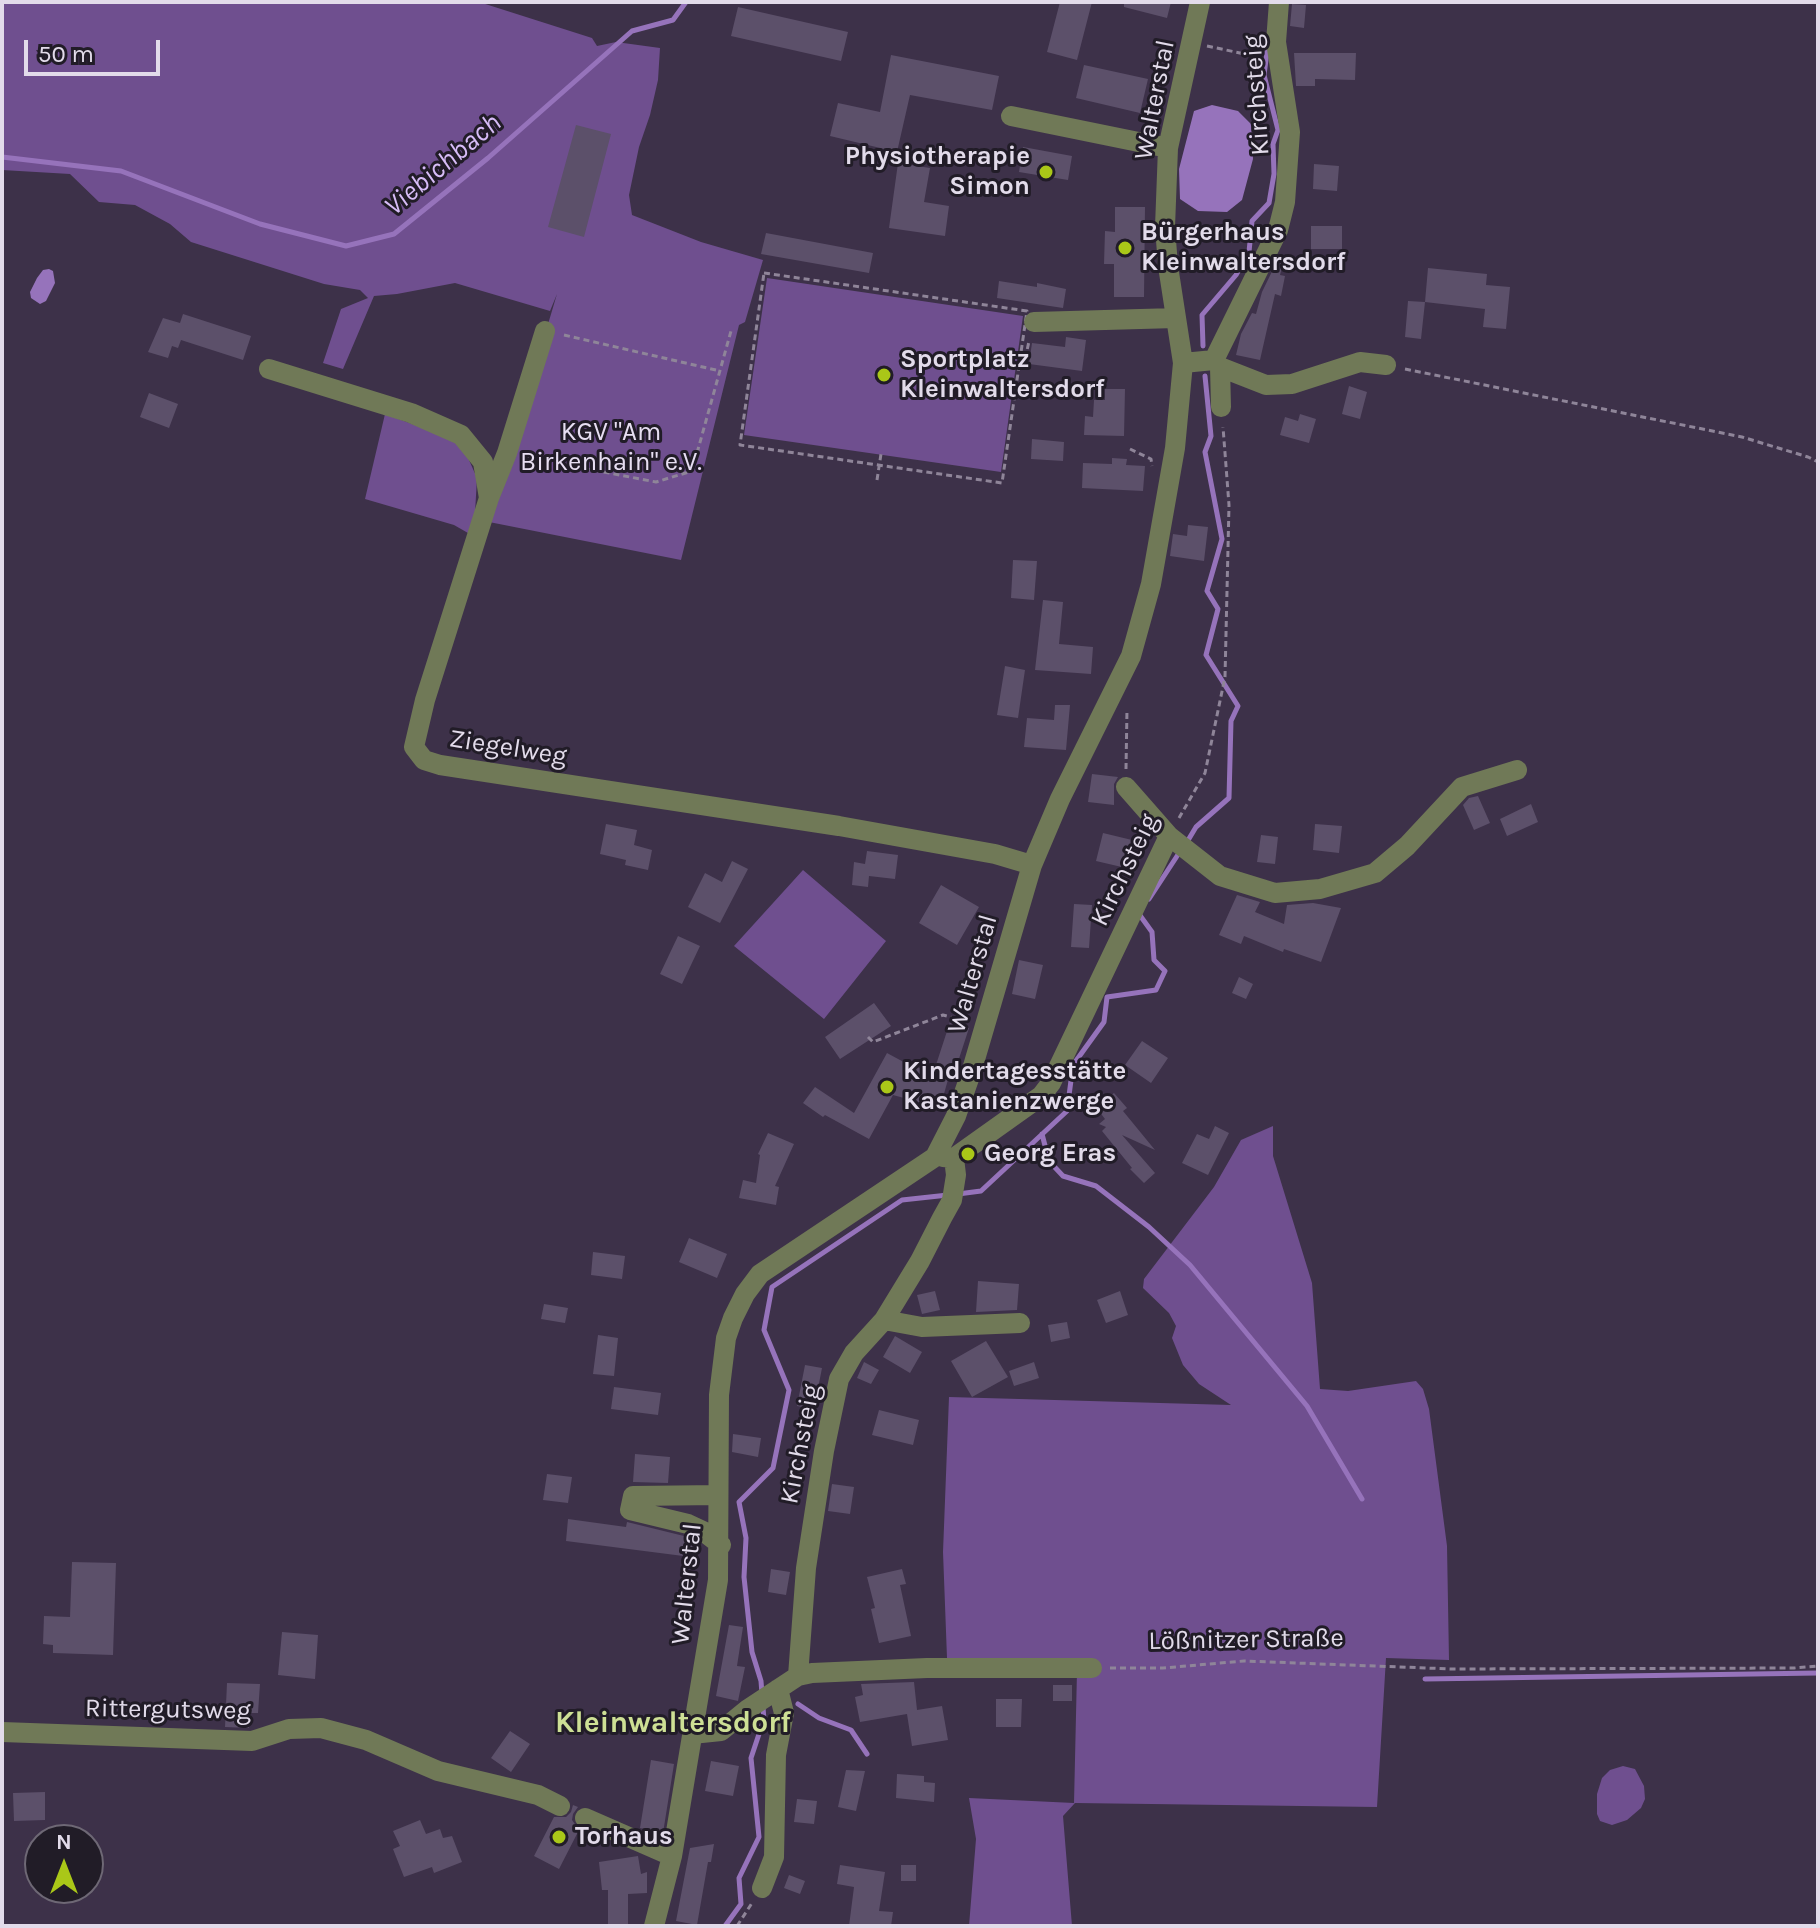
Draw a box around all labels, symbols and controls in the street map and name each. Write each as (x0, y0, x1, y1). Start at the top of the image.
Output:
scale bar (28, 24, 164, 74)
street label: Kirchsteig (1237, 33, 1277, 157)
street label: Walterstal (1128, 37, 1182, 163)
text: 50 m (38, 40, 94, 68)
water label: Viebichbach (378, 106, 508, 224)
place label: Physiotherapie Simon (845, 141, 1030, 202)
marker: Physiotherapie Simon (1037, 163, 1055, 181)
place label: Bürgerhaus Kleinwaltersdorf (1141, 217, 1346, 278)
marker: Bürgerhaus Kleinwaltersdorf (1116, 239, 1134, 257)
place label: Sportplatz Kleinwaltersdorf (900, 344, 1105, 406)
marker: Sportplatz Kleinwaltersdorf (875, 366, 893, 384)
park label: KGV "Am Birkenhain" e.V. (520, 417, 702, 478)
street label: Ziegelweg (447, 723, 569, 773)
street label: Kirchsteig (1084, 809, 1166, 931)
street label: Walterstal (941, 911, 1005, 1037)
place label: Kindertagesstätte Kastanienzwerge (903, 1056, 1126, 1118)
marker: Kindertagesstätte Kastanienzwerge (878, 1078, 896, 1096)
place label: Georg Eras (984, 1138, 1116, 1170)
marker: Georg Eras (959, 1145, 977, 1163)
street label: Kirchsteig (774, 1382, 828, 1506)
street label: Walterstal (665, 1522, 709, 1646)
street label: Lößnitzer Straße (1148, 1623, 1344, 1657)
street label: Rittergutsweg (85, 1693, 251, 1727)
district label: Kleinwaltersdorf (555, 1705, 791, 1741)
place label: Torhaus (575, 1821, 673, 1853)
north arrow (24, 1824, 104, 1904)
marker: Torhaus (550, 1828, 568, 1846)
text: N (56, 1829, 72, 1855)

